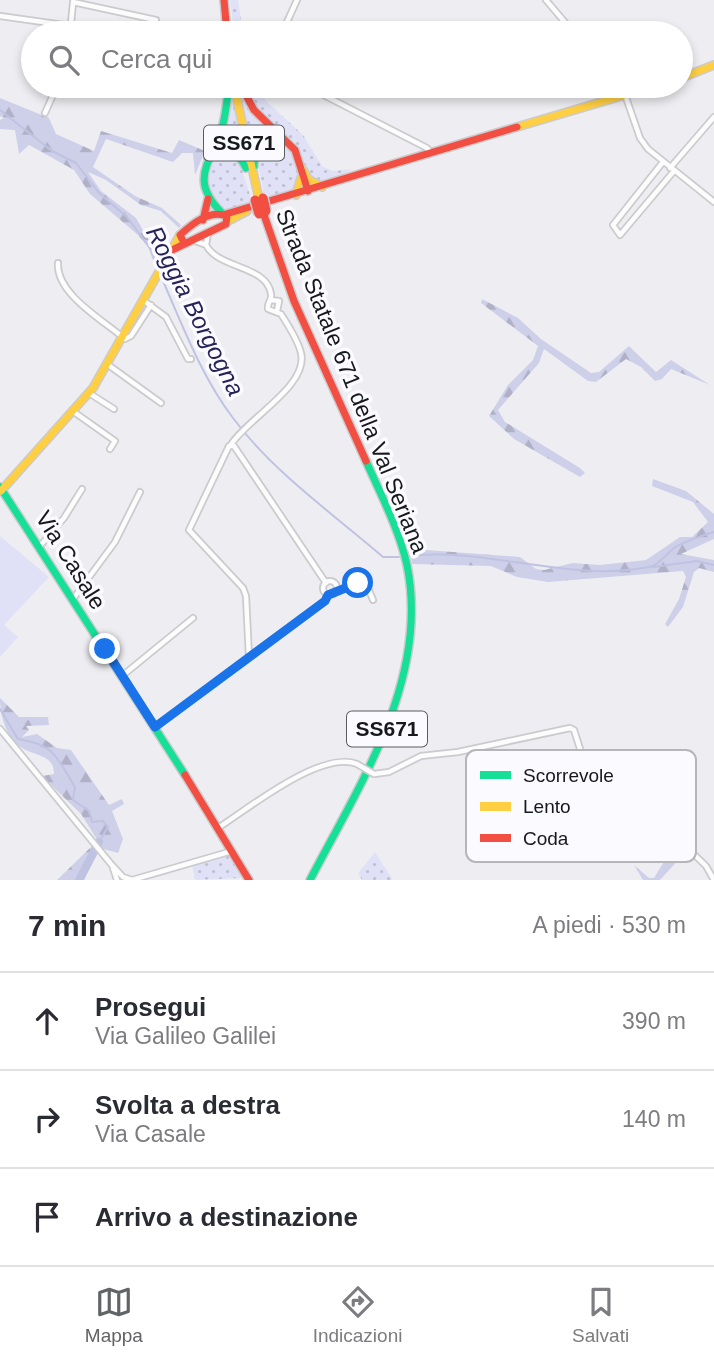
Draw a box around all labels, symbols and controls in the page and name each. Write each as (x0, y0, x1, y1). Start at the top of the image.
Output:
search box (21, 21, 693, 98)
icon: search (45, 41, 83, 79)
text: Cerca qui (101, 44, 212, 74)
road number: SS671 (204, 125, 284, 160)
street label: Strada Statale 671 della Val Seriana (271, 205, 433, 557)
water label: Roggia Borgogna (141, 221, 250, 400)
street label: Via Casale (31, 506, 111, 614)
route start (342, 567, 373, 598)
route end (89, 633, 120, 664)
road number: SS671 (347, 712, 427, 746)
legend (466, 750, 696, 862)
text: Scorrevole (523, 765, 614, 786)
text: Lento (523, 796, 571, 817)
text: Coda (523, 828, 569, 849)
text: 7 min (28, 909, 106, 942)
text: A piedi · 530 m (533, 912, 686, 938)
text: Prosegui (95, 992, 206, 1022)
icon: ahead (28, 1002, 66, 1040)
text: 390 m (622, 1008, 686, 1034)
text: Via Galileo Galilei (95, 1023, 276, 1049)
text: Svolta a destra (95, 1090, 280, 1120)
icon: right (28, 1100, 66, 1138)
text: 140 m (622, 1106, 686, 1132)
text: Via Casale (95, 1121, 206, 1147)
icon: arrive (28, 1198, 66, 1236)
text: Arrivo a destinazione (95, 1202, 358, 1232)
tab: Mappa (85, 1283, 143, 1347)
tab: Indicazioni (313, 1283, 402, 1347)
tab: Salvati (572, 1283, 629, 1347)

